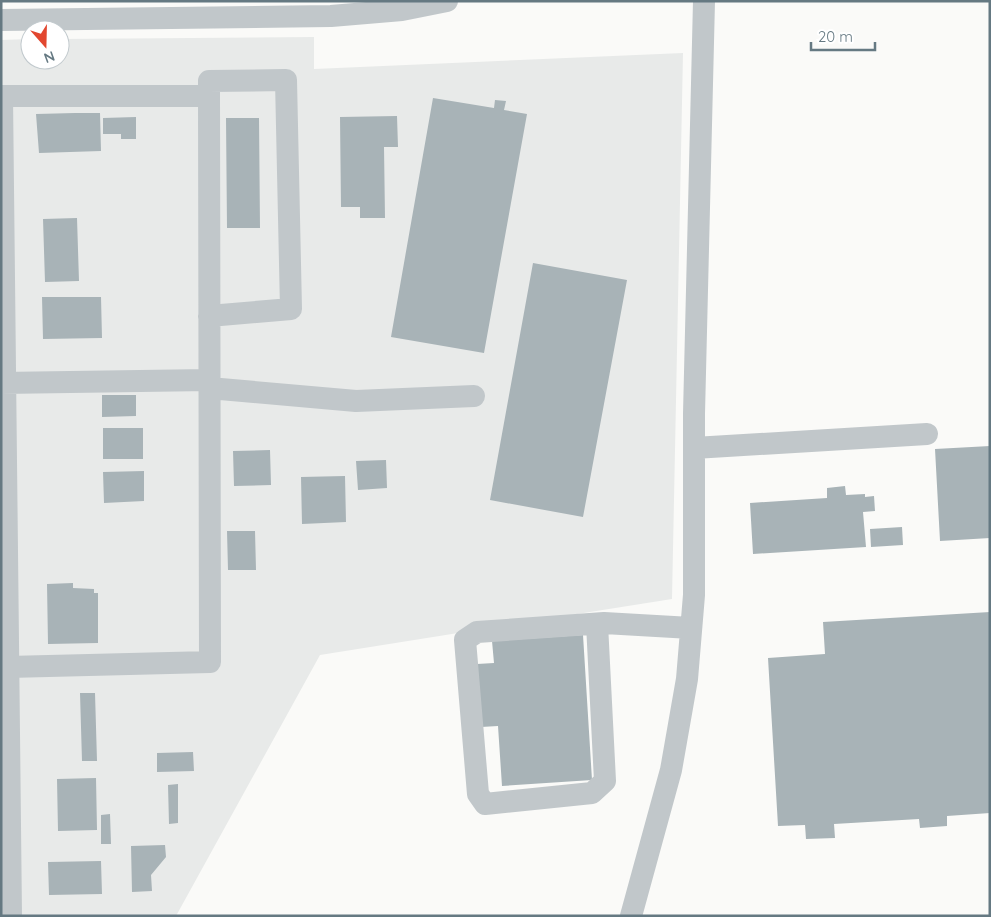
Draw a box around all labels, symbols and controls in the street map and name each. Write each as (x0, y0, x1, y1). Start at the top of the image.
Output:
north arrow (20, 20, 70, 70)
scale bar (811, 20, 875, 52)
text: 20 m (818, 27, 853, 46)
text: N (42, 47, 57, 67)

